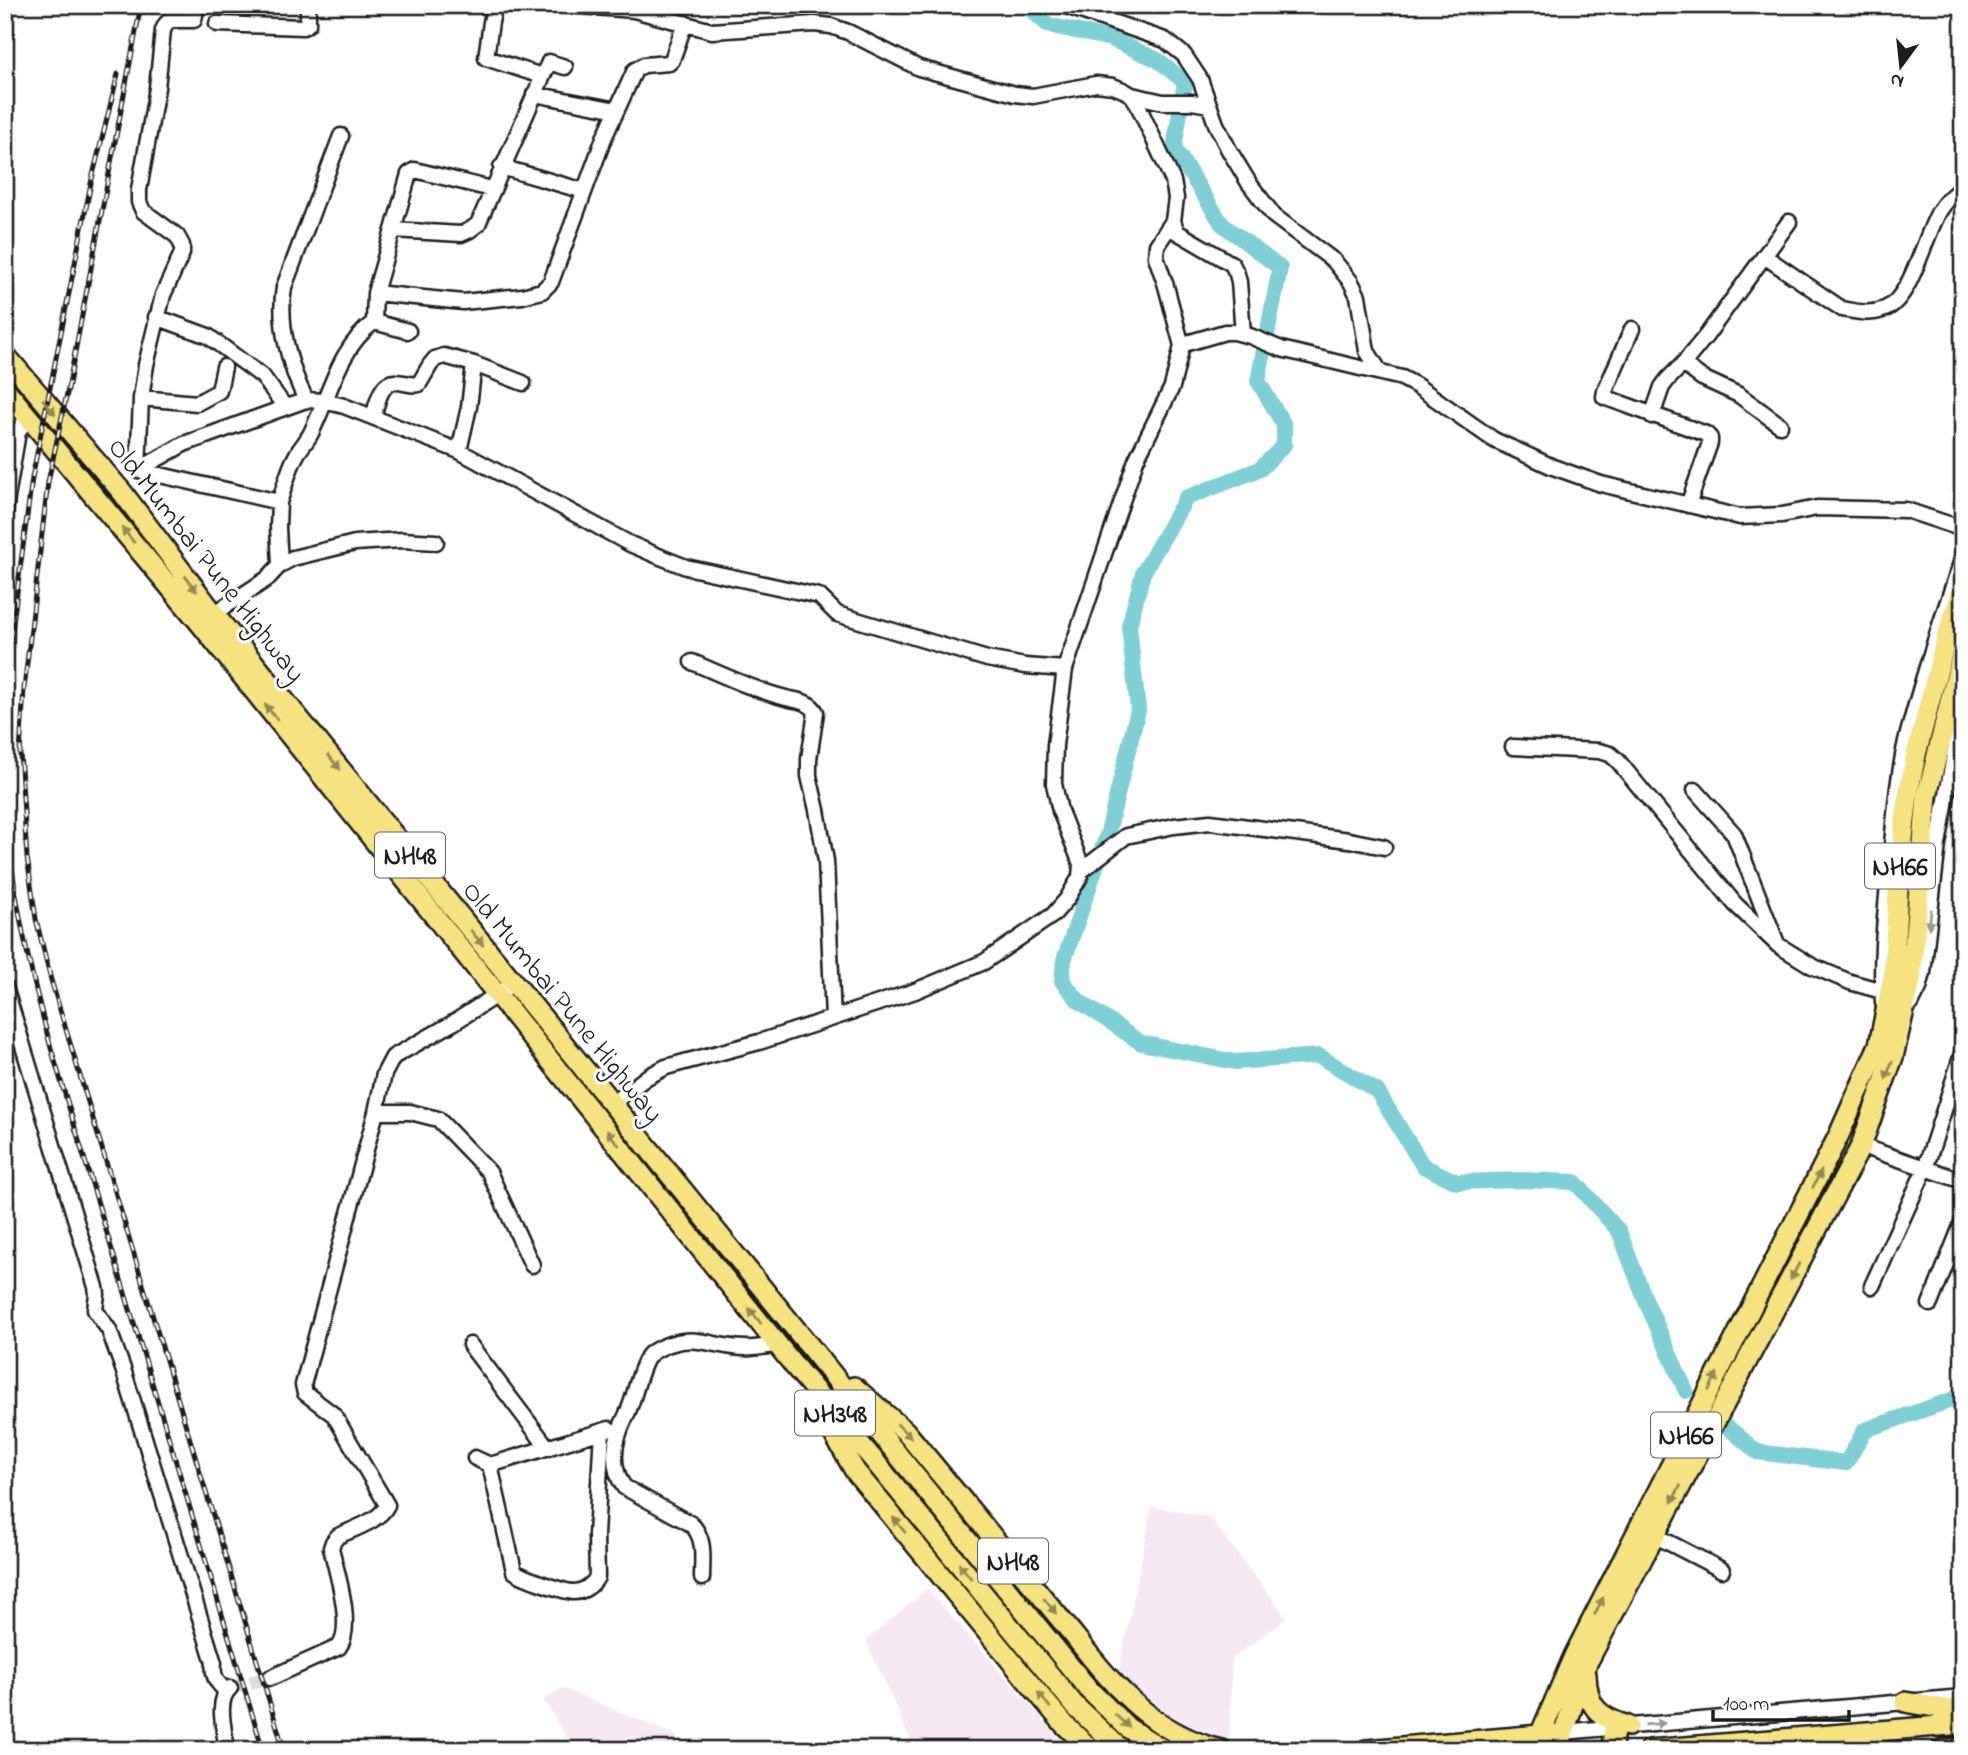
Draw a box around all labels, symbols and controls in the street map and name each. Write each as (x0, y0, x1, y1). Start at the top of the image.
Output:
north arrow (1867, 32, 1937, 102)
text: N (1887, 65, 1907, 95)
one-way arrow (42, 397, 57, 415)
street label: Old Mumbai Pune Highway (96, 430, 314, 693)
one-way arrow (120, 526, 136, 544)
one-way arrow (184, 575, 198, 593)
one-way arrow (264, 703, 279, 721)
one-way arrow (326, 752, 341, 770)
road number: NH48 (375, 832, 445, 877)
road number: NH66 (1865, 844, 1935, 888)
street label: Old Mumbai Pune Highway (451, 873, 672, 1133)
one-way arrow (1924, 908, 1935, 930)
one-way arrow (469, 930, 484, 947)
one-way arrow (1883, 1059, 1894, 1080)
one-way arrow (606, 1129, 620, 1147)
one-way arrow (1811, 1169, 1822, 1189)
one-way arrow (1789, 1261, 1800, 1281)
one-way arrow (747, 1307, 762, 1325)
one-way arrow (1708, 1372, 1719, 1392)
road number: NH348 (795, 1390, 875, 1436)
road number: NH66 (1651, 1412, 1721, 1458)
one-way arrow (896, 1423, 913, 1440)
one-way arrow (1671, 1484, 1683, 1504)
one-way arrow (892, 1516, 907, 1533)
road number: NH48 (978, 1538, 1048, 1584)
one-way arrow (958, 1562, 973, 1579)
one-way arrow (1594, 1596, 1605, 1616)
one-way arrow (1042, 1597, 1057, 1615)
scale bar (1713, 1678, 1849, 1722)
text: 100 m (1723, 1690, 1769, 1720)
one-way arrow (1037, 1692, 1052, 1709)
one-way arrow (1113, 1713, 1131, 1729)
one-way arrow (1644, 1718, 1666, 1729)

